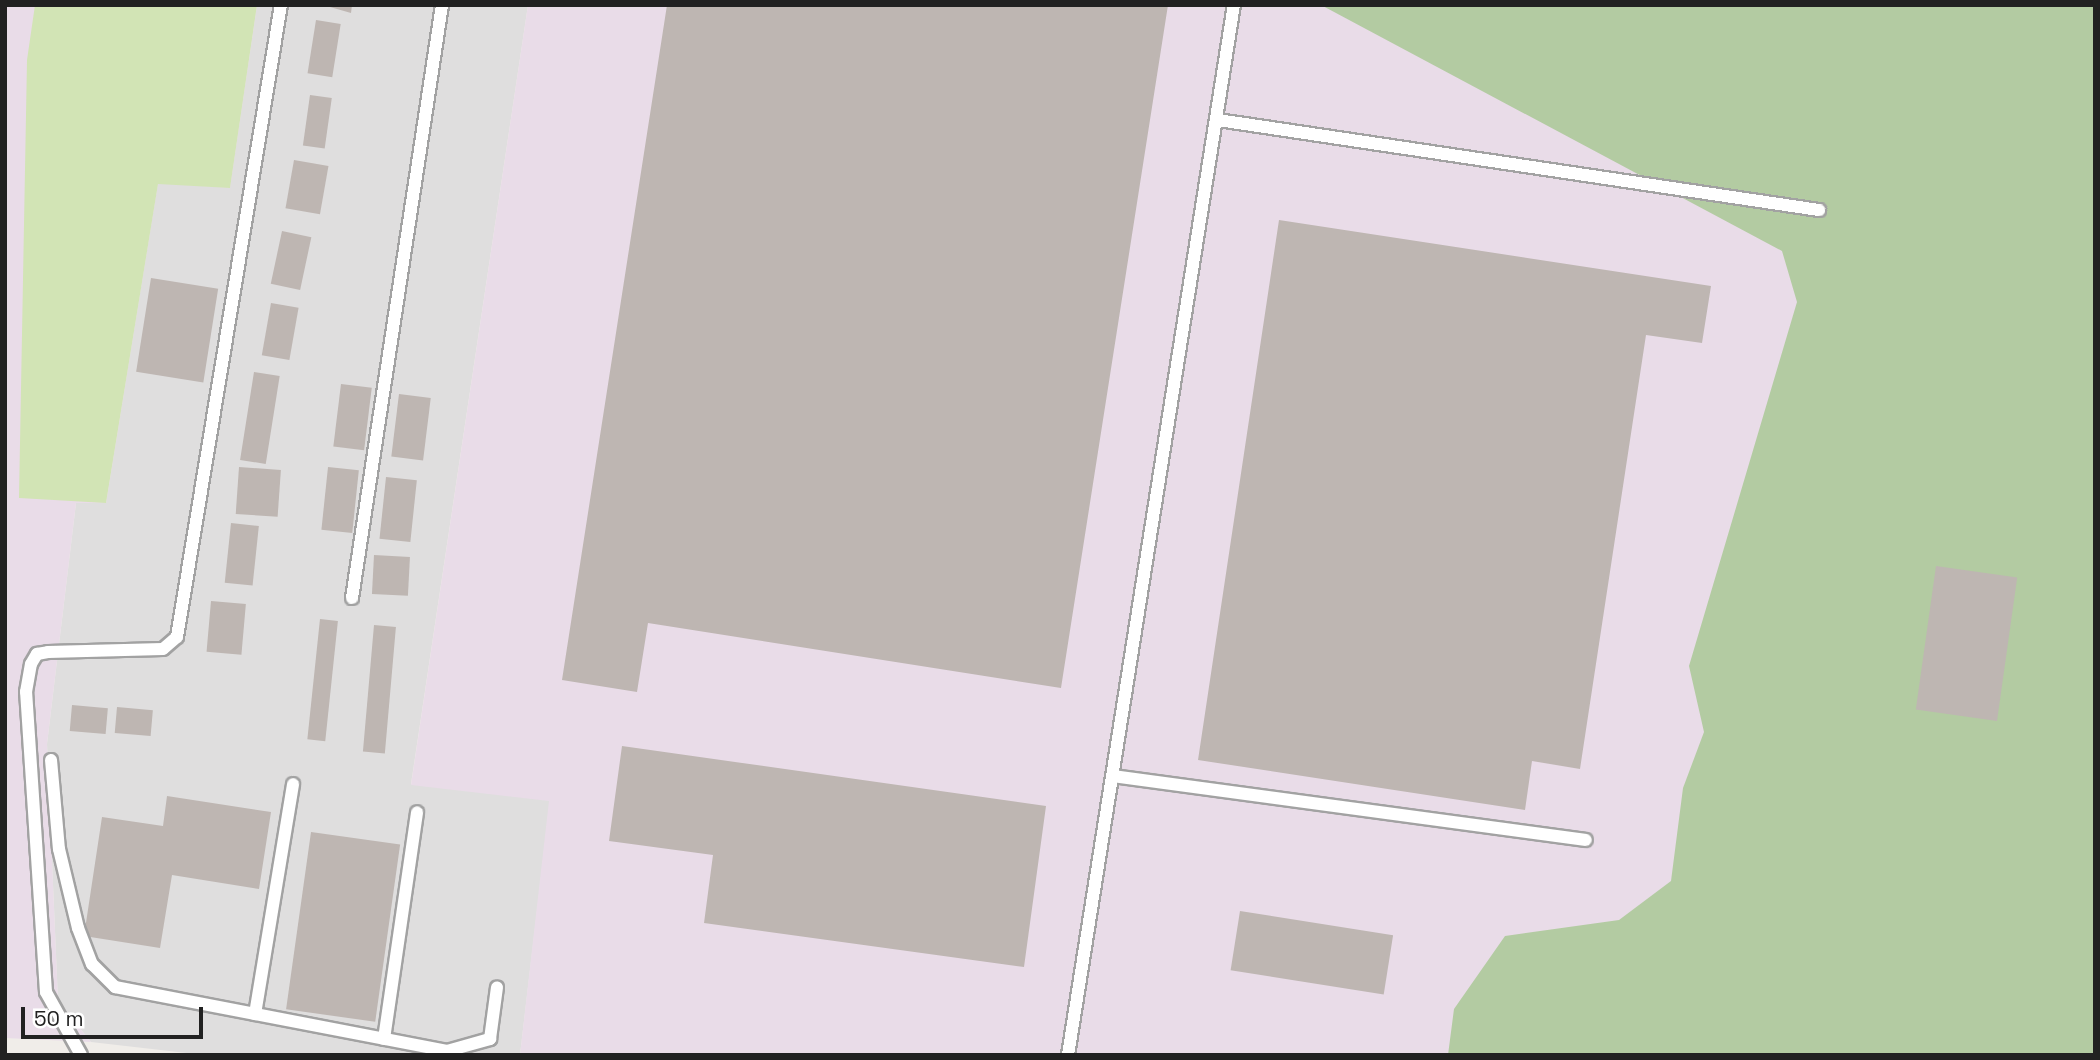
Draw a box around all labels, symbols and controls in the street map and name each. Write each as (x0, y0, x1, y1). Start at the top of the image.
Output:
scale bar (24, 993, 206, 1038)
text: 50 m (34, 1005, 84, 1032)

